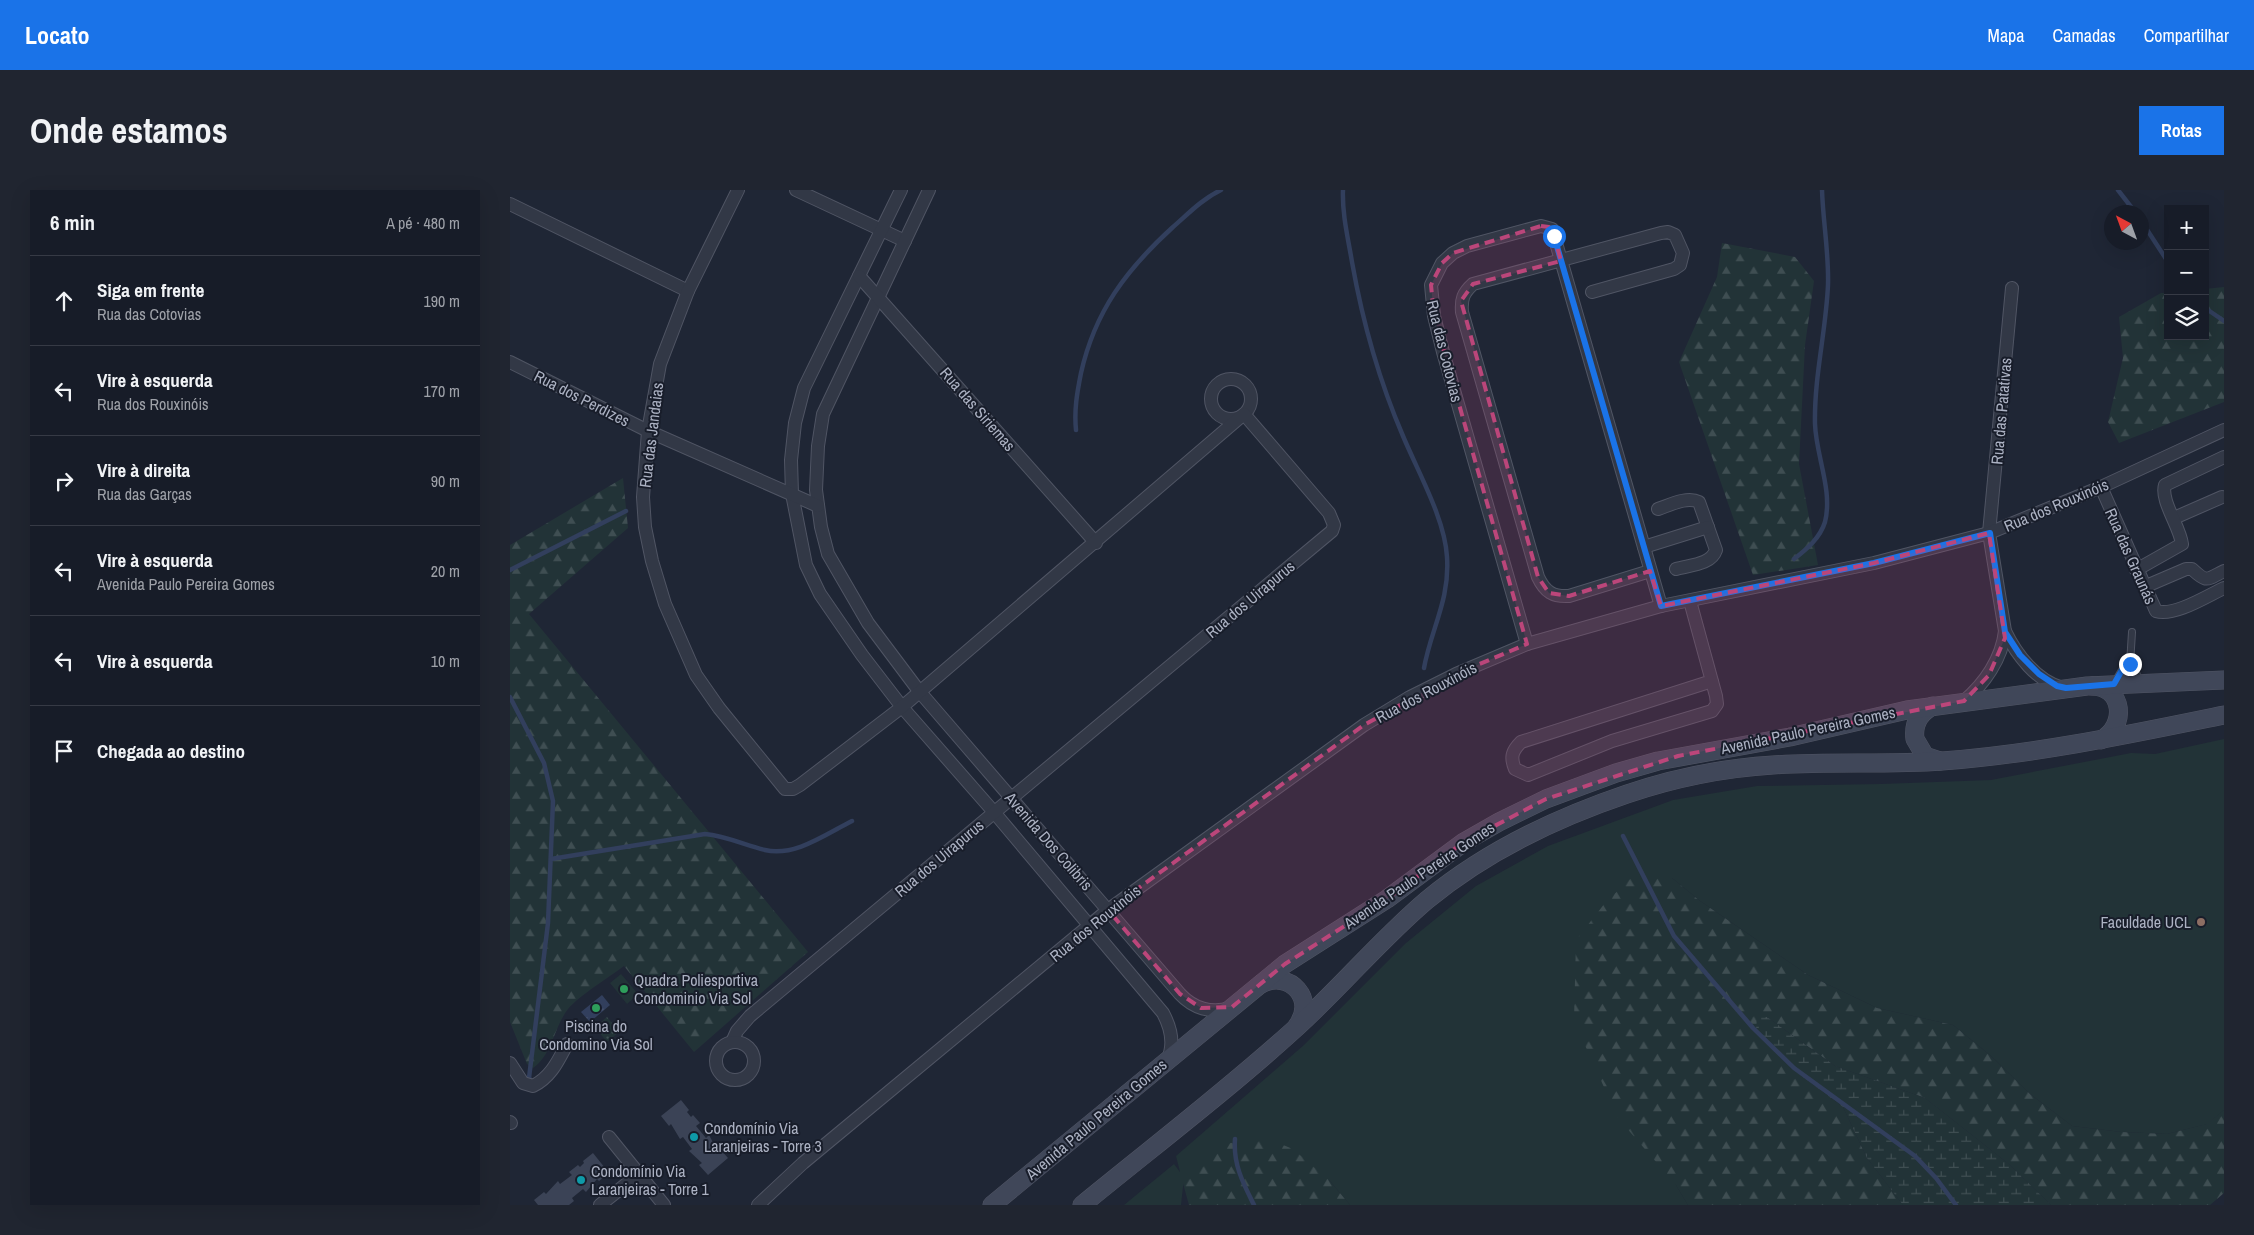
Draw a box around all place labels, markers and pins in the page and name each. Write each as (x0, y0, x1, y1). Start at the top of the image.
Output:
place label: Faculdade UCL (2100, 911, 2192, 933)
marker: Faculdade UCL (2195, 916, 2207, 928)
place label: Quadra Poliesportiva Condominio Via Sol (634, 969, 759, 1009)
marker: Quadra Poliesportiva Condominio Via Sol (618, 983, 630, 995)
marker: Piscina do Condomino Via Sol (590, 1002, 602, 1014)
place label: Piscina do Condomino Via Sol (539, 1015, 653, 1055)
place label: Condomínio Via Laranjeiras - Torre 3 (704, 1117, 822, 1157)
marker: Condomínio Via Laranjeiras - Torre 3 (688, 1131, 700, 1143)
place label: Condomínio Via Laranjeiras - Torre 1 (591, 1160, 710, 1200)
marker: Condomínio Via Laranjeiras - Torre 1 (575, 1174, 587, 1186)

